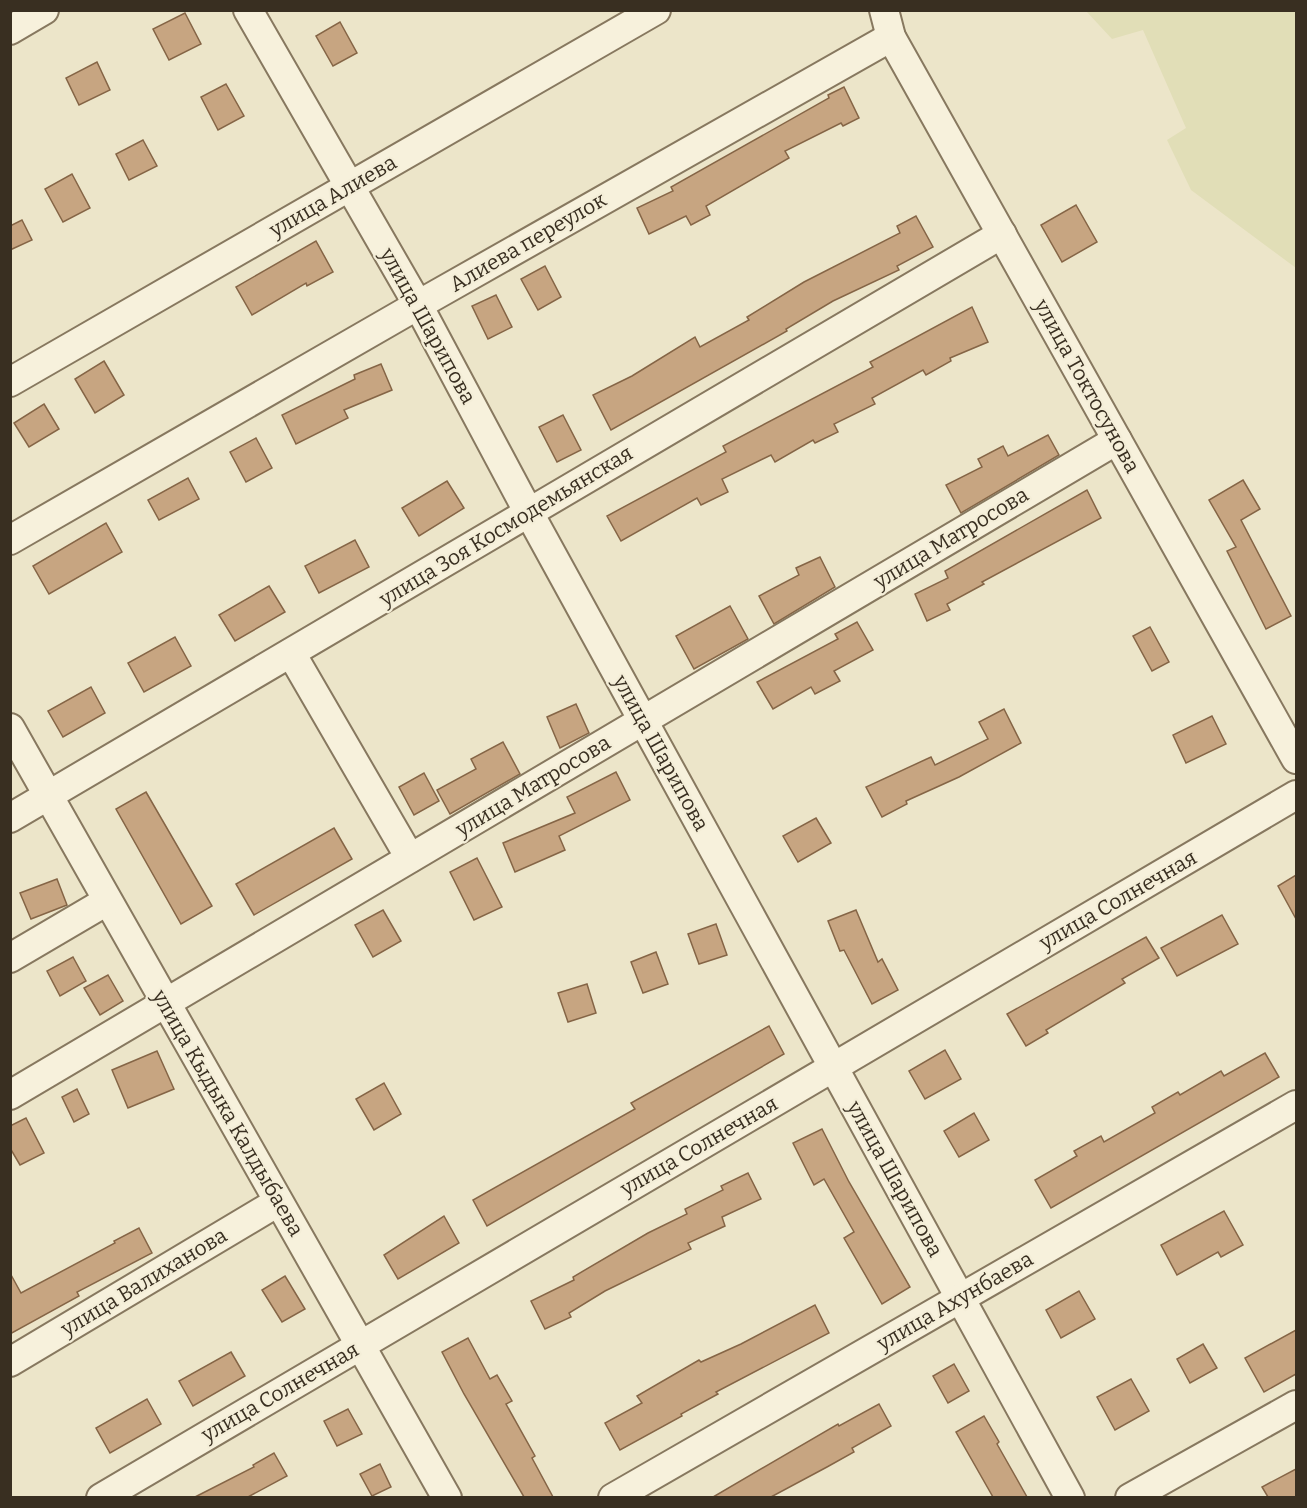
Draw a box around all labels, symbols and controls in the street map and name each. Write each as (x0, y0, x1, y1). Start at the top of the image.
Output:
street label: улица Алиева (264, 149, 402, 243)
street label: Алиева переулок (445, 186, 612, 297)
street label: улица Шарипова (374, 243, 482, 409)
street label: улица Токтосунова (1028, 294, 1146, 478)
street label: улица Зоя Космодемьянская (374, 440, 637, 613)
street label: улица Матросова (868, 481, 1034, 595)
street label: улица Шарипова (607, 670, 715, 836)
street label: улица Матросова (450, 729, 616, 843)
street label: улица Солнечная (1034, 844, 1201, 956)
street label: улица Кыдыка Калдыбаева (146, 984, 310, 1241)
street label: улица Солнечная (615, 1090, 782, 1202)
street label: улица Шарипова (841, 1096, 949, 1262)
street label: улица Валиханова (55, 1222, 232, 1342)
street label: улица Ахунбаева (871, 1245, 1038, 1357)
street label: улица Солнечная (196, 1336, 363, 1448)

